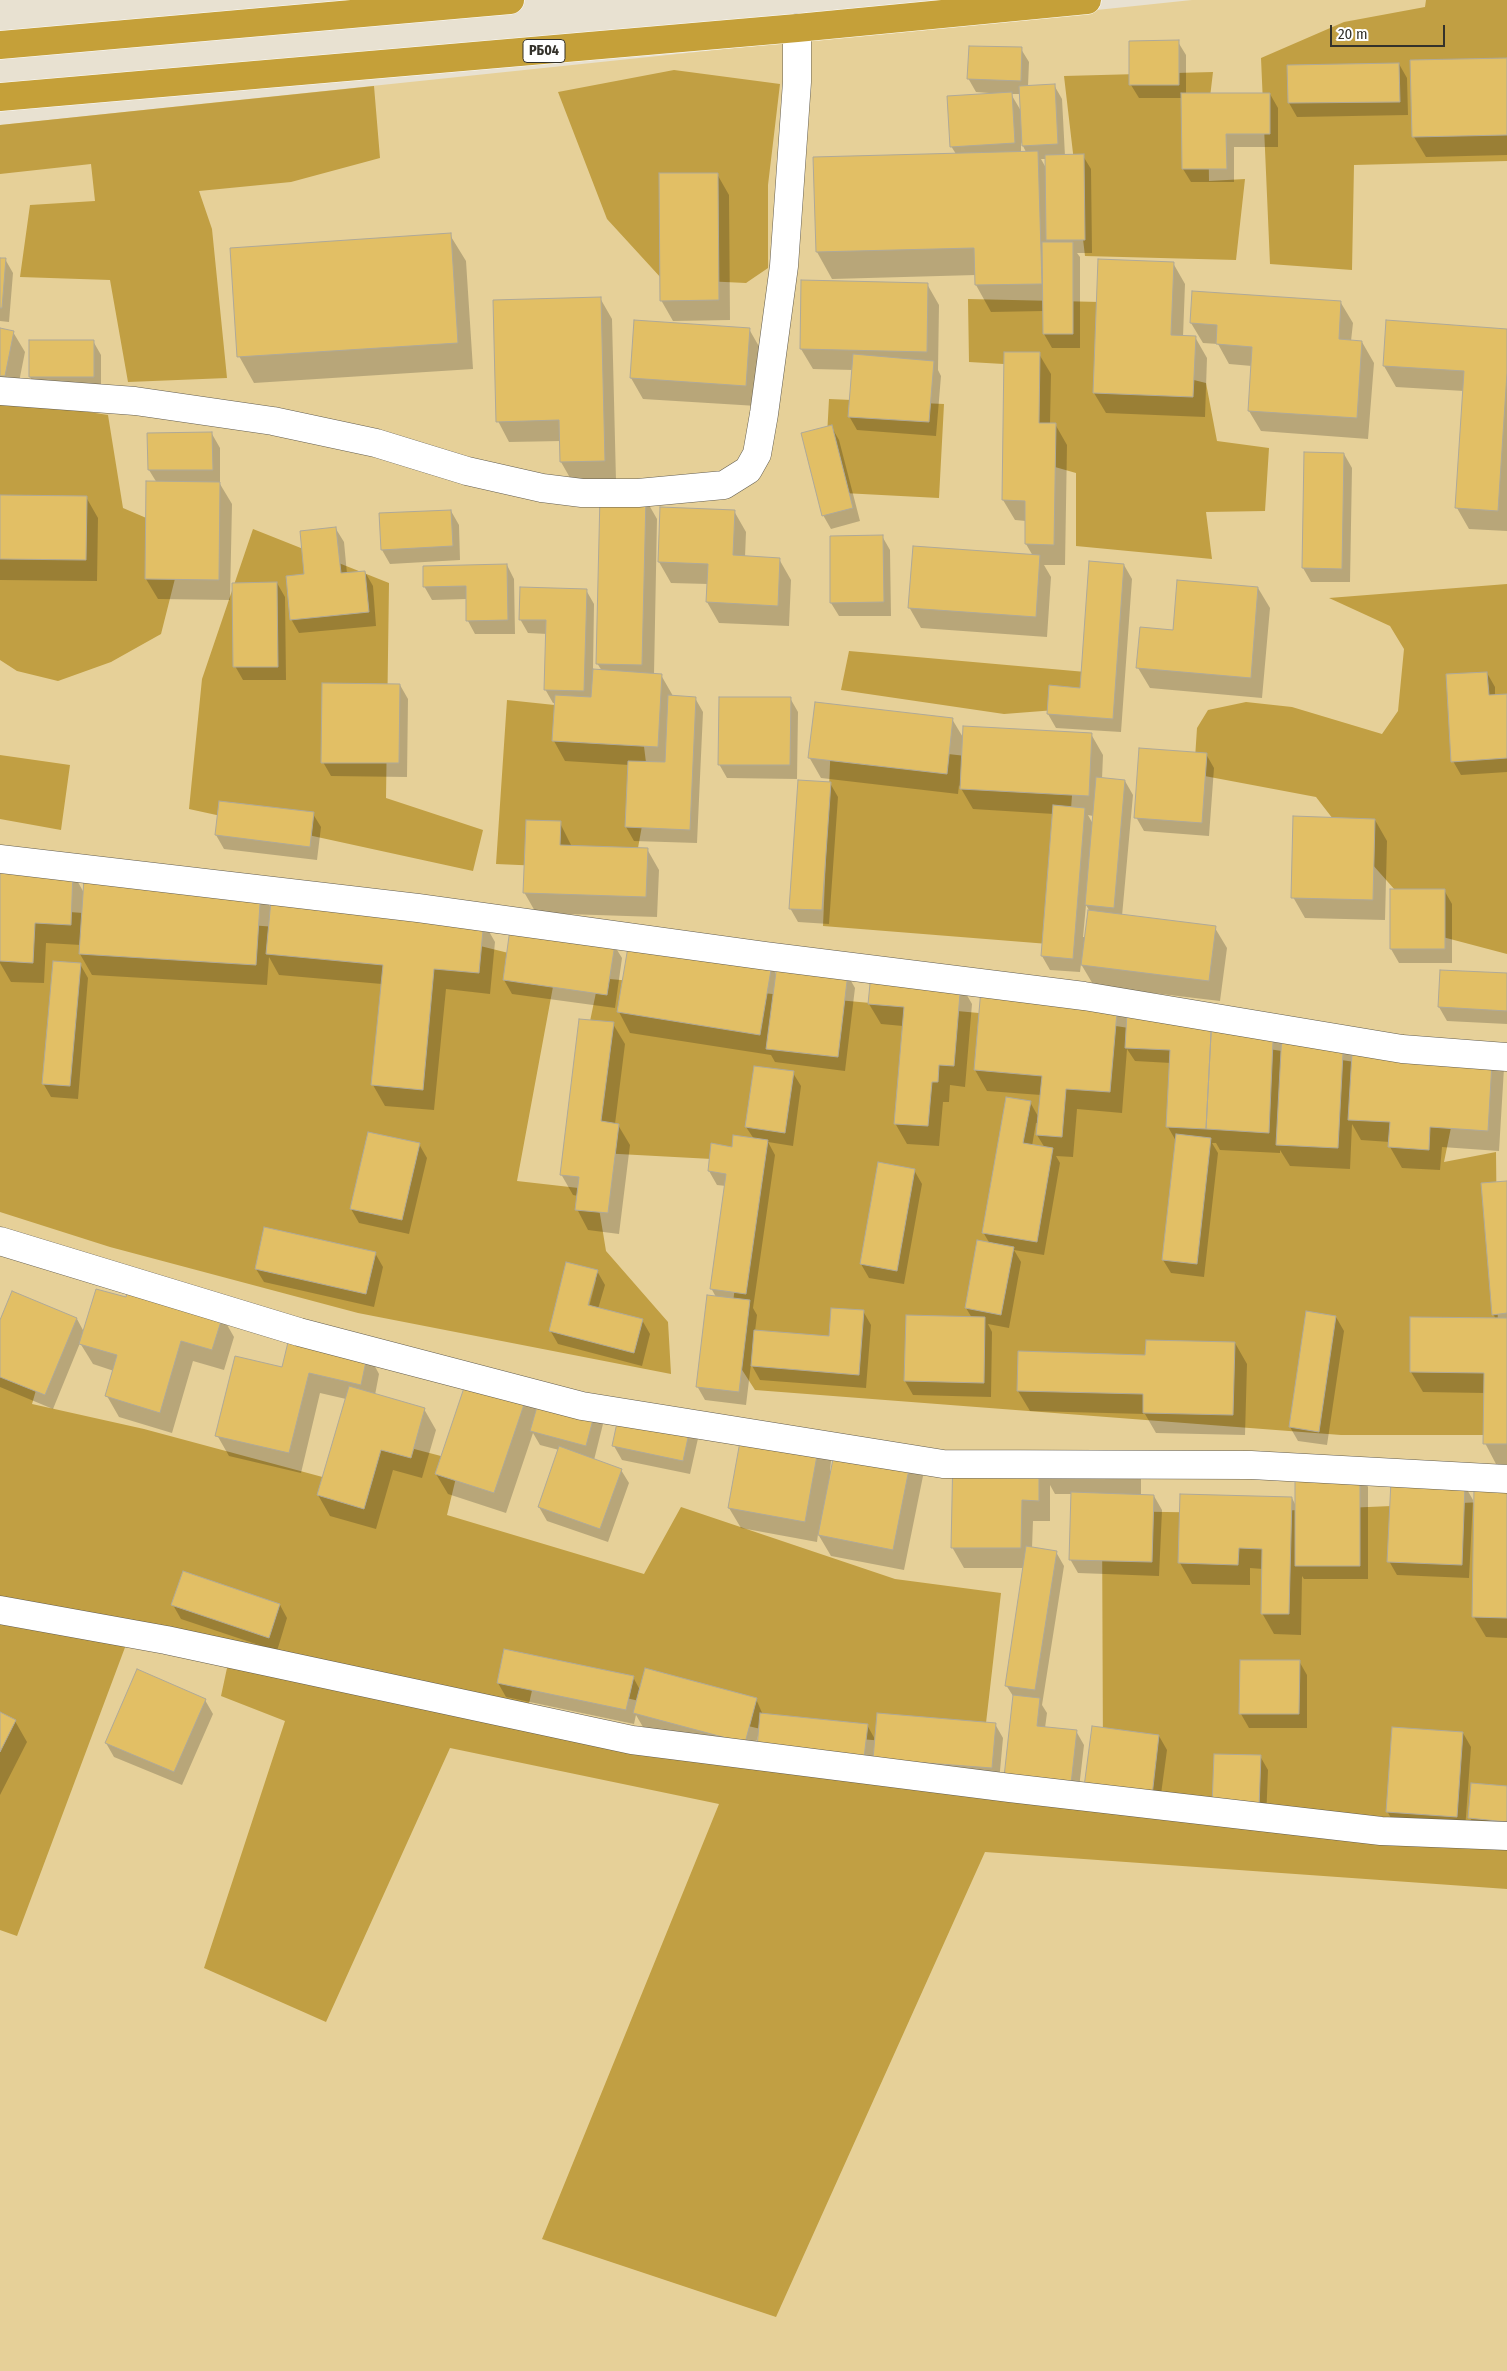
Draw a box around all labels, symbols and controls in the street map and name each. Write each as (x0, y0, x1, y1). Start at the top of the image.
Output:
scale bar (1332, 15, 1447, 47)
text: 20 m (1338, 25, 1368, 43)
road number: РБ04 (523, 40, 565, 62)

